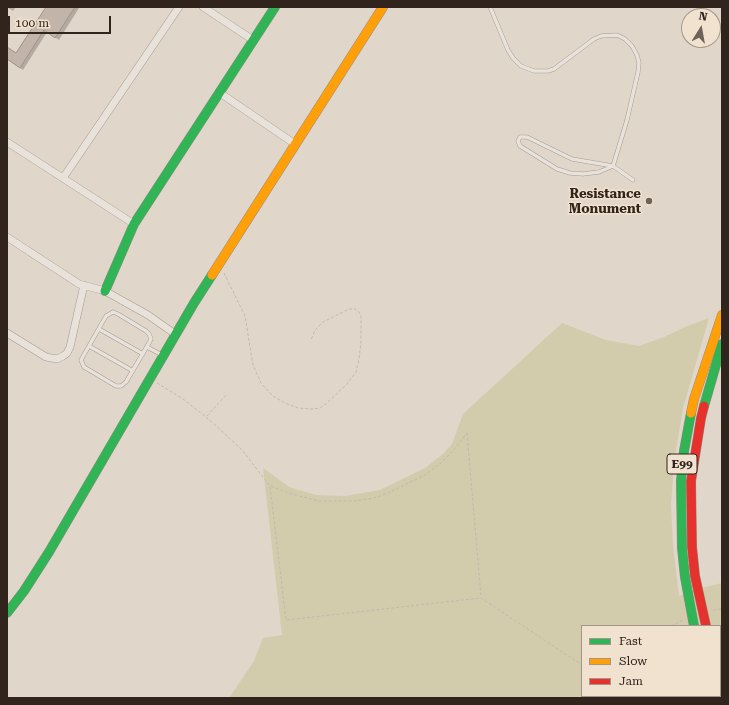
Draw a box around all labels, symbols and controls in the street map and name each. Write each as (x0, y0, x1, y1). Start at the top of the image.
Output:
scale bar (10, 8, 113, 34)
north arrow (681, 8, 721, 48)
text: N (698, 10, 709, 24)
text: 100 m (15, 16, 49, 30)
place label: Resistance Monument (569, 186, 641, 217)
marker: Resistance Monument (644, 196, 654, 206)
road number: E99 (667, 454, 697, 474)
legend (581, 625, 721, 697)
text: Fast (619, 634, 642, 648)
text: Slow (619, 654, 647, 668)
text: Jam (619, 674, 643, 688)

